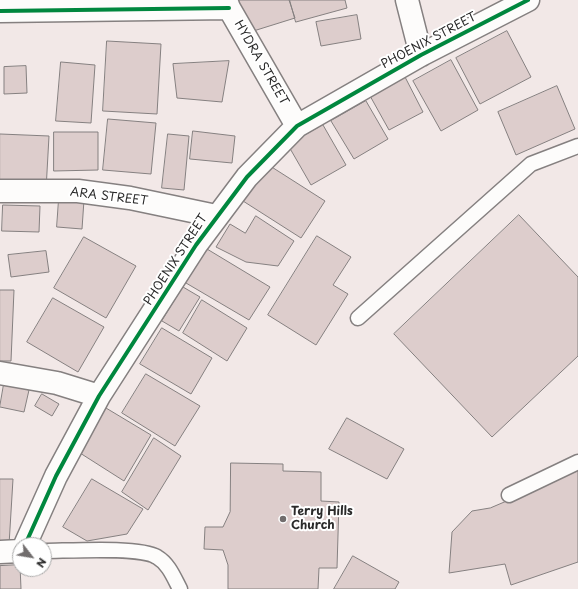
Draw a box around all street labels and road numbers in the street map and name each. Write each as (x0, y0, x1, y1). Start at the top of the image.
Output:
street label: PHOENIX STREET (379, 10, 479, 72)
street label: HYDRA STREET (231, 18, 291, 108)
street label: ARA STREET (69, 185, 149, 209)
street label: PHOENIX STREET (141, 212, 211, 308)

